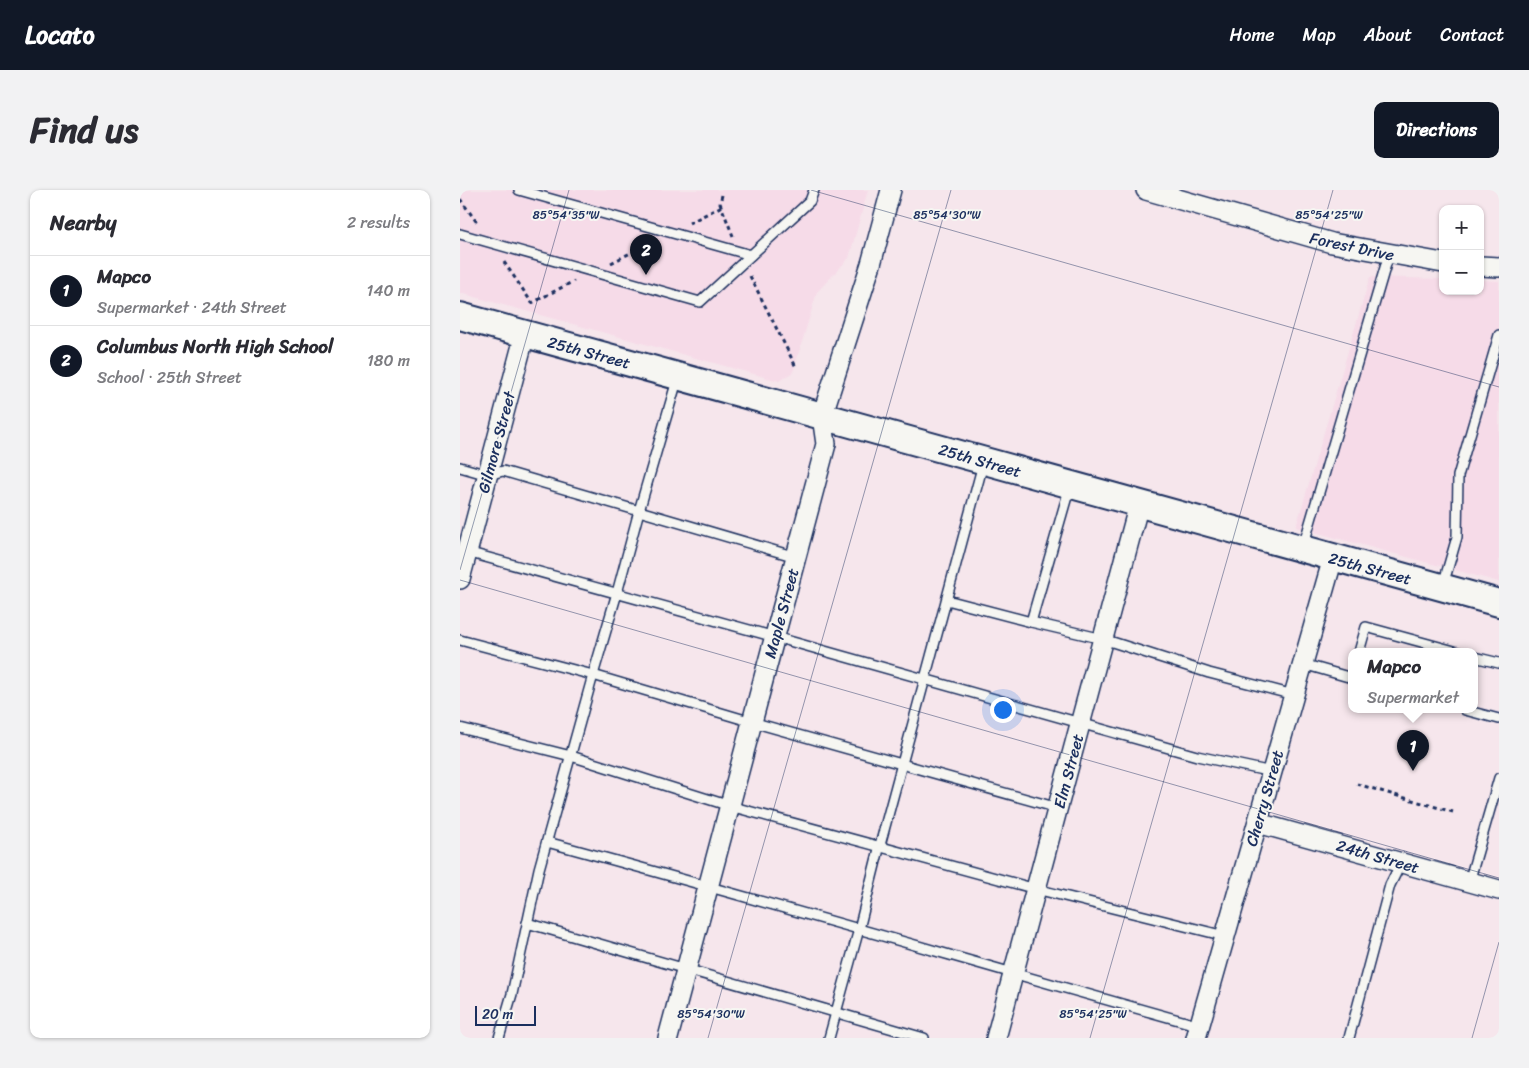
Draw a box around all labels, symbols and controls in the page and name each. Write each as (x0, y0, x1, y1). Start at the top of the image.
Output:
text: Locato (25, 14, 95, 56)
text: Home (1230, 19, 1275, 51)
text: Map (1303, 19, 1336, 51)
text: About (1364, 19, 1412, 51)
text: Contact (1440, 19, 1504, 51)
text: Find us (30, 99, 138, 161)
button: Directions (1374, 102, 1499, 158)
text: Nearby (50, 204, 116, 242)
text: 85°54'35"W (532, 204, 600, 226)
text: 85°54'30"W (913, 204, 981, 226)
text: 85°54'25"W (1295, 204, 1363, 226)
map controls (1439, 205, 1484, 295)
button: + (1439, 205, 1484, 250)
text: 2 results (347, 208, 410, 237)
street label: Forest Drive (1307, 223, 1397, 270)
pin: 2 (630, 234, 662, 275)
button: − (1439, 250, 1484, 295)
text: Mapco (97, 260, 151, 293)
text: 1 (63, 276, 69, 305)
text: 140 m (367, 276, 410, 305)
text: Supermarket · 24th Street (97, 293, 287, 322)
street label: 25th Street (544, 327, 634, 377)
text: Columbus North High School (97, 330, 333, 363)
text: 2 (61, 346, 71, 375)
text: 180 m (367, 346, 410, 375)
text: School · 25th Street (97, 363, 242, 392)
street label: Gilmore Street (469, 387, 524, 496)
street label: 25th Street (935, 435, 1025, 486)
street label: 25th Street (1325, 543, 1415, 593)
street label: Maple Street (756, 565, 807, 662)
popup (1348, 648, 1478, 713)
text: Mapco (1367, 650, 1421, 683)
text: Supermarket (1367, 683, 1459, 712)
your location (990, 697, 1016, 723)
street label: Elm Street (1045, 730, 1092, 812)
pin: 1 (1397, 730, 1429, 771)
street label: Cherry Street (1237, 746, 1292, 850)
street label: 24th Street (1333, 831, 1423, 882)
text: 20 m (482, 1002, 513, 1027)
scale bar (475, 1003, 536, 1026)
text: 85°54'30"W (677, 1003, 745, 1025)
text: 85°54'25"W (1059, 1003, 1127, 1025)

